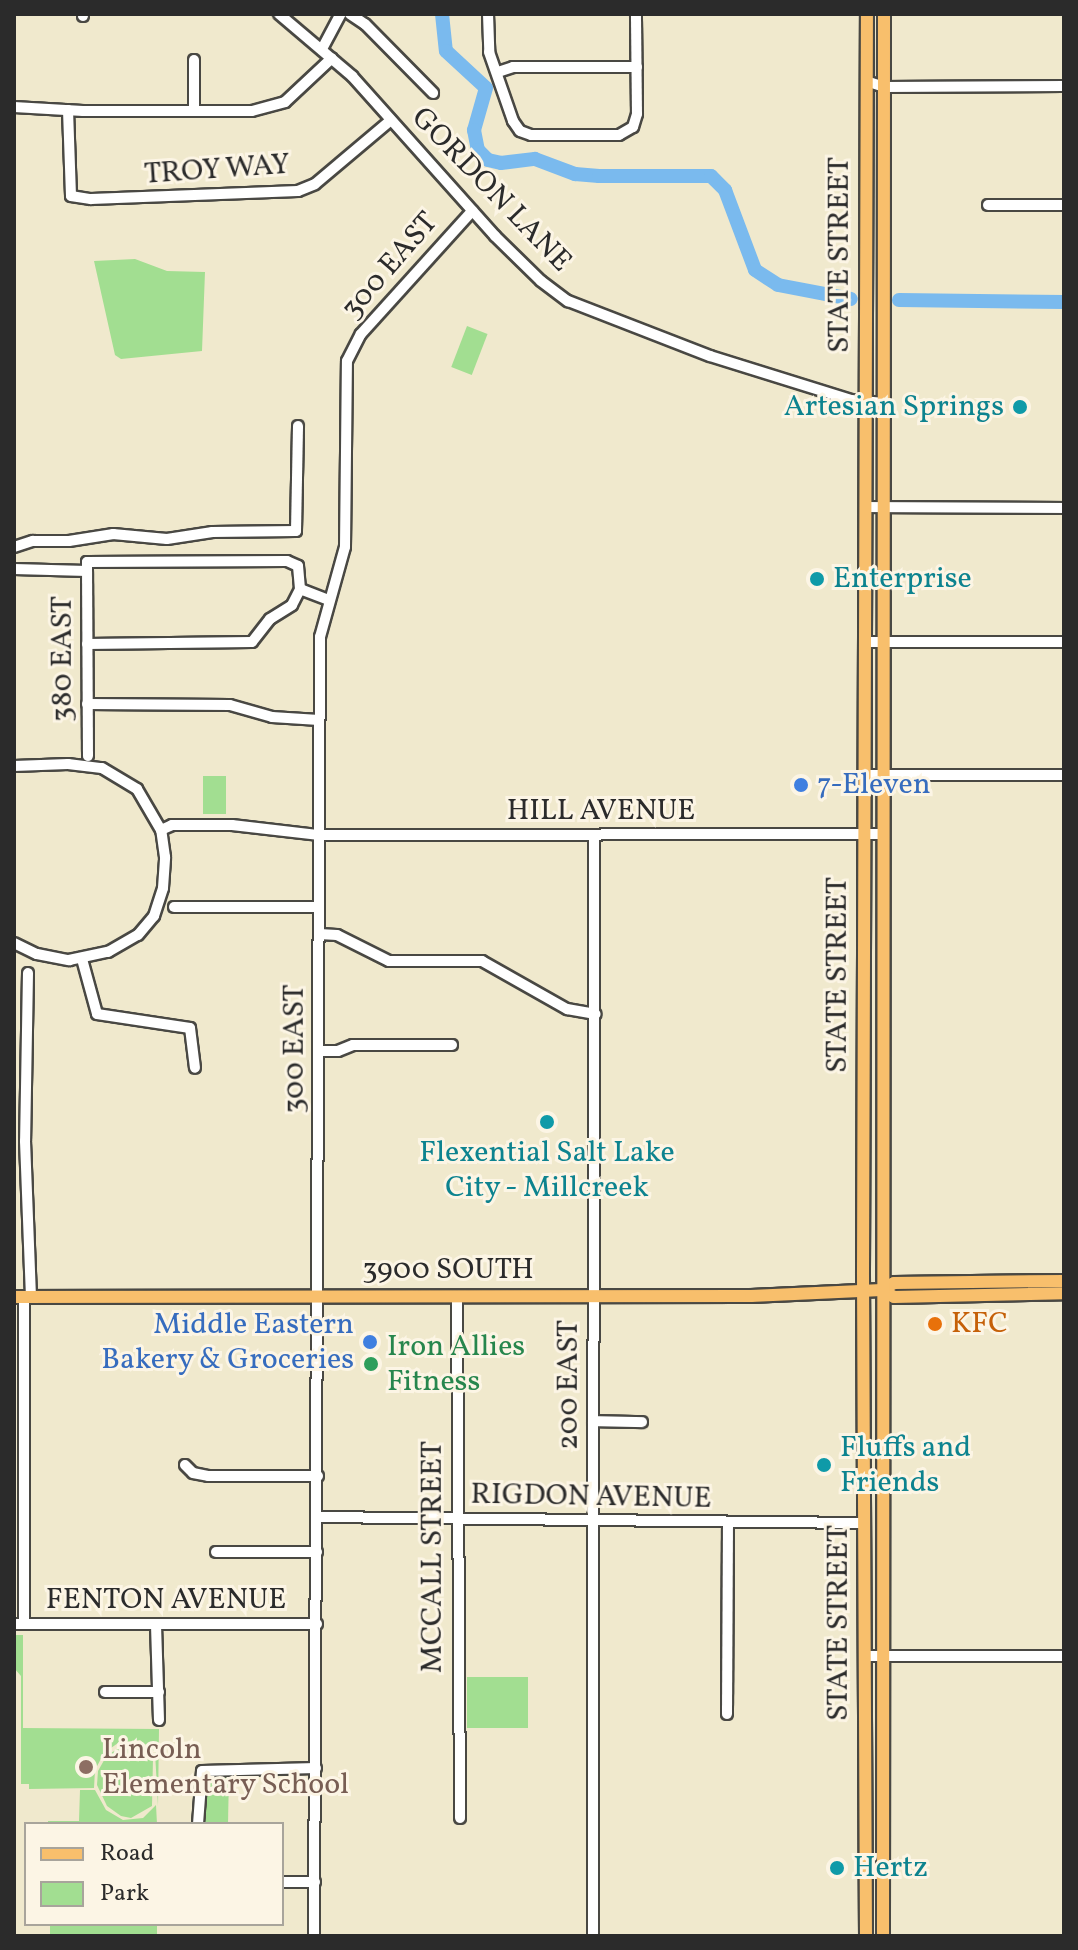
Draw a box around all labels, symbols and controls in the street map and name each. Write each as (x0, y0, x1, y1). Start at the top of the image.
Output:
street label: GORDON LANE (403, 100, 579, 280)
street label: TROY WAY (142, 147, 292, 193)
street label: STATE STREET (822, 157, 858, 353)
street label: 300 EAST (334, 205, 446, 327)
place label: Artesian Springs (784, 389, 1004, 425)
marker: Artesian Springs (1011, 398, 1029, 416)
place label: Enterprise (833, 561, 972, 597)
marker: Enterprise (808, 570, 826, 588)
street label: 380 EAST (45, 596, 81, 722)
place label: 7-Eleven (817, 767, 931, 803)
marker: 7-Eleven (792, 776, 810, 794)
street label: HILL AVENUE (507, 793, 695, 829)
street label: STATE STREET (820, 877, 856, 1073)
street label: 300 EAST (277, 984, 313, 1114)
marker: Flexential Salt Lake City - Millcreek (538, 1113, 556, 1131)
place label: Flexential Salt Lake City - Millcreek (419, 1135, 675, 1206)
street label: 3900 SOUTH (362, 1252, 534, 1288)
place label: KFC (951, 1306, 1008, 1342)
place label: Middle Eastern Bakery & Groceries (100, 1307, 354, 1378)
marker: KFC (926, 1315, 944, 1333)
street label: 200 EAST (551, 1320, 587, 1450)
place label: Iron Allies Fitness (387, 1329, 525, 1400)
marker: Middle Eastern Bakery & Groceries (361, 1333, 379, 1351)
marker: Iron Allies Fitness (362, 1355, 380, 1373)
place label: Fluffs and Friends (840, 1430, 971, 1500)
street label: MCCALL STREET (415, 1441, 451, 1673)
marker: Fluffs and Friends (815, 1456, 833, 1474)
street label: RIGDON AVENUE (470, 1477, 712, 1517)
street label: STATE STREET (821, 1525, 857, 1721)
street label: FENTON AVENUE (46, 1582, 286, 1618)
place label: Lincoln Elementary School (102, 1732, 350, 1802)
marker: Lincoln Elementary School (77, 1758, 95, 1776)
legend (24, 1822, 284, 1926)
text: Road (100, 1837, 154, 1871)
place label: Hertz (853, 1850, 928, 1886)
marker: Hertz (828, 1859, 846, 1877)
text: Park (100, 1877, 149, 1911)

